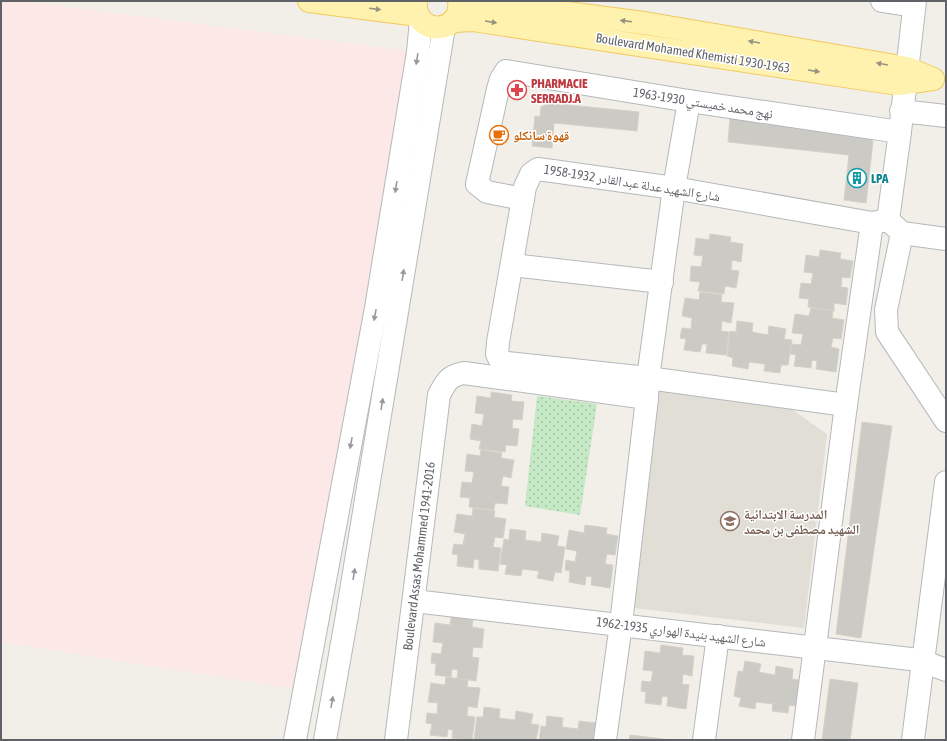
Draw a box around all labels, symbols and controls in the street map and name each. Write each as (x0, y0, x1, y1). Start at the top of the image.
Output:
one-way arrow (369, 6, 382, 12)
one-way arrow (620, 18, 632, 24)
one-way arrow (485, 20, 498, 26)
street label: Boulevard Mohamed Khemisti 1930-1963 (595, 30, 791, 76)
one-way arrow (748, 39, 760, 45)
one-way arrow (413, 53, 419, 65)
one-way arrow (876, 61, 888, 67)
one-way arrow (808, 68, 820, 74)
place label: PHARMACIE SERRADJ.A (531, 76, 588, 106)
pharmacy icon: PHARMACIE SERRADJ.A (506, 79, 528, 101)
street label: نهج محمد خميستي 1930-1963 (632, 85, 774, 125)
cafe icon: قهوة سانكلو (488, 124, 510, 146)
place label: قهوة سانكلو (513, 128, 569, 143)
street label: شارع الشهيد عدلة عبد القادر 1932-1958 (542, 162, 721, 206)
building icon: LPA (846, 167, 868, 189)
place label: LPA (871, 171, 889, 186)
one-way arrow (393, 181, 399, 193)
one-way arrow (400, 269, 406, 282)
one-way arrow (371, 309, 377, 322)
one-way arrow (379, 398, 385, 410)
one-way arrow (348, 437, 354, 449)
street label: Boulevard Assas Mohammed 1941-2016 (400, 461, 438, 651)
place label: المدرسة الابتدائية الشهيد مصطفى بن محمد (744, 507, 859, 538)
school or university icon: المدرسة الابتدائية الشهيد مصطفى بن محمد (719, 510, 741, 532)
one-way arrow (351, 567, 357, 580)
street label: شارع الشهيد بنيدة الهواري 1935-1962 (595, 614, 767, 653)
one-way arrow (329, 696, 335, 708)

